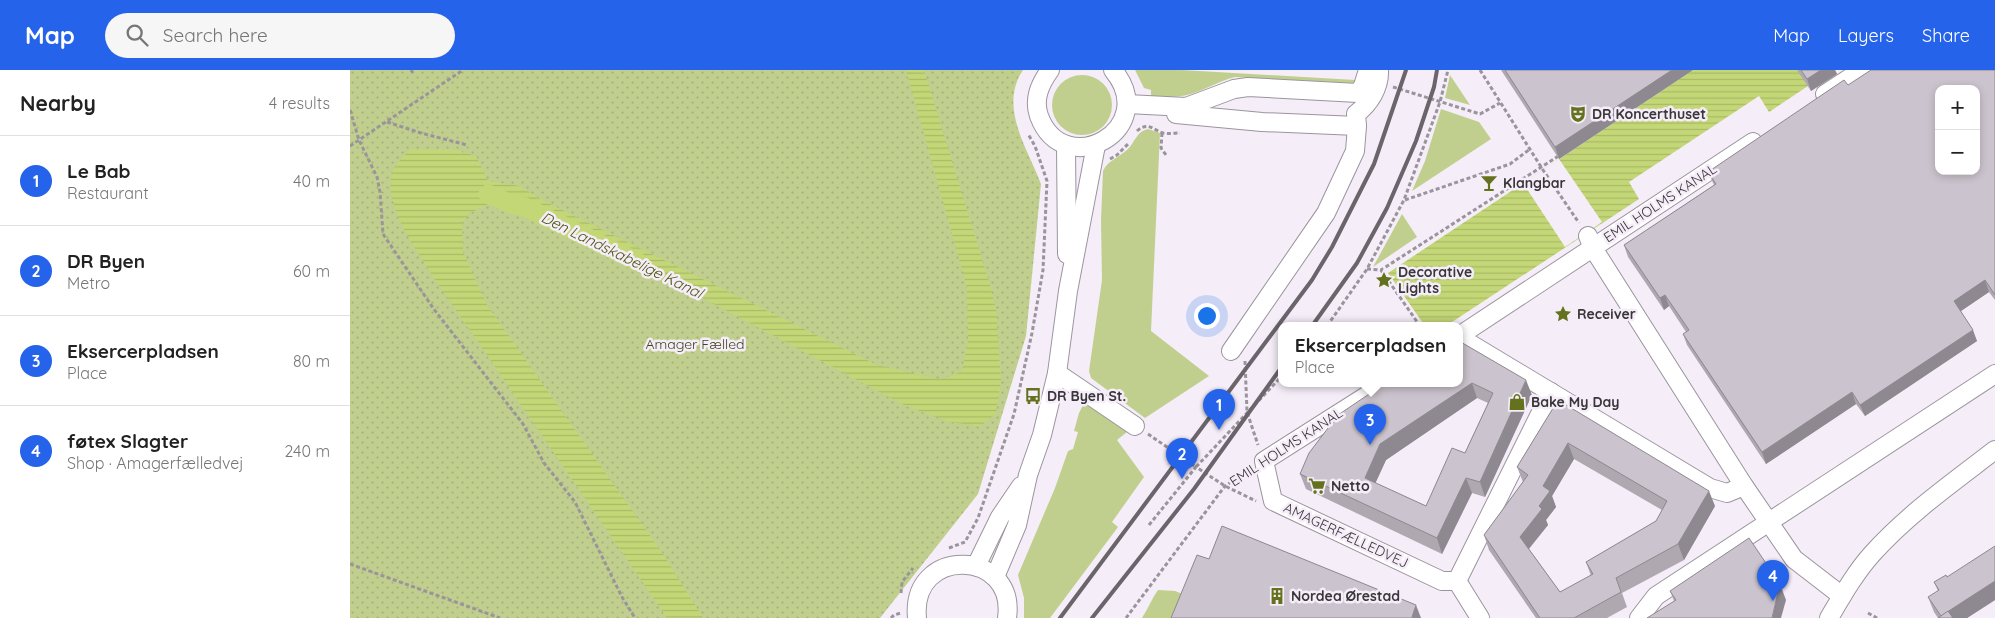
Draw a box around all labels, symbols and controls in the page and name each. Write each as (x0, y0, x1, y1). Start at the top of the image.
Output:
search box (105, 13, 455, 58)
text: Map (25, 20, 75, 50)
icon: search (123, 21, 151, 49)
text: Search here (163, 23, 268, 47)
text: Map (1773, 24, 1810, 47)
text: Layers (1838, 24, 1894, 47)
text: Share (1922, 24, 1970, 47)
map controls (1935, 85, 1980, 175)
button: + (1935, 85, 1980, 130)
text: Nearby (20, 90, 96, 116)
text: 4 results (269, 93, 330, 113)
theatre icon: DR Koncerthuset (1568, 104, 1588, 124)
place label: DR Koncerthuset (1592, 105, 1706, 123)
button: − (1935, 130, 1980, 175)
text: Le Bab (67, 159, 131, 183)
street label: EMIL HOLMS KANAL (1600, 159, 1720, 246)
text: 1 (33, 171, 39, 191)
text: 40 m (293, 171, 330, 191)
bar icon: Klangbar (1479, 173, 1499, 193)
place label: Klangbar (1503, 174, 1566, 192)
text: Restaurant (67, 183, 149, 203)
water label: Den Landskabelige Kanal (538, 208, 707, 303)
text: DR Byen (67, 249, 145, 273)
text: 2 (31, 261, 41, 281)
text: 60 m (293, 261, 330, 281)
place label: Decorative Lights (1398, 263, 1472, 297)
place icon: Decorative Lights (1374, 270, 1394, 290)
text: Metro (67, 273, 110, 293)
your location (1194, 303, 1220, 329)
place icon: Receiver (1553, 304, 1573, 324)
place label: Receiver (1577, 305, 1636, 323)
popup (1278, 322, 1463, 387)
text: Eksercerpladsen (1295, 333, 1446, 357)
park label: Amager Fælled (645, 335, 745, 353)
text: Eksercerpladsen (67, 339, 219, 363)
text: 3 (32, 351, 40, 371)
text: 80 m (293, 351, 330, 371)
text: Place (1295, 357, 1335, 377)
text: Place (67, 363, 107, 383)
bus stop icon: DR Byen St. (1023, 386, 1043, 406)
place label: DR Byen St. (1047, 387, 1126, 405)
pin: 1 (1203, 389, 1235, 430)
shop icon: Bake My Day (1507, 392, 1527, 412)
place label: Bake My Day (1531, 393, 1619, 411)
street label: EMIL HOLMS KANAL (1226, 403, 1346, 490)
pin: 3 (1354, 404, 1386, 445)
text: føtex Slagter (67, 429, 188, 453)
pin: 2 (1166, 438, 1198, 479)
text: 4 (31, 441, 41, 461)
text: 240 m (284, 441, 330, 461)
text: Shop · Amagerfælledvej (67, 453, 244, 473)
supermarket icon: Netto (1307, 476, 1327, 496)
place label: Netto (1331, 477, 1370, 495)
street label: AMAGERFÆLLEDVEJ (1281, 498, 1411, 572)
pin: 4 (1757, 560, 1789, 601)
building icon: Nordea Ørestad (1267, 586, 1287, 606)
place label: Nordea Ørestad (1291, 587, 1400, 605)

